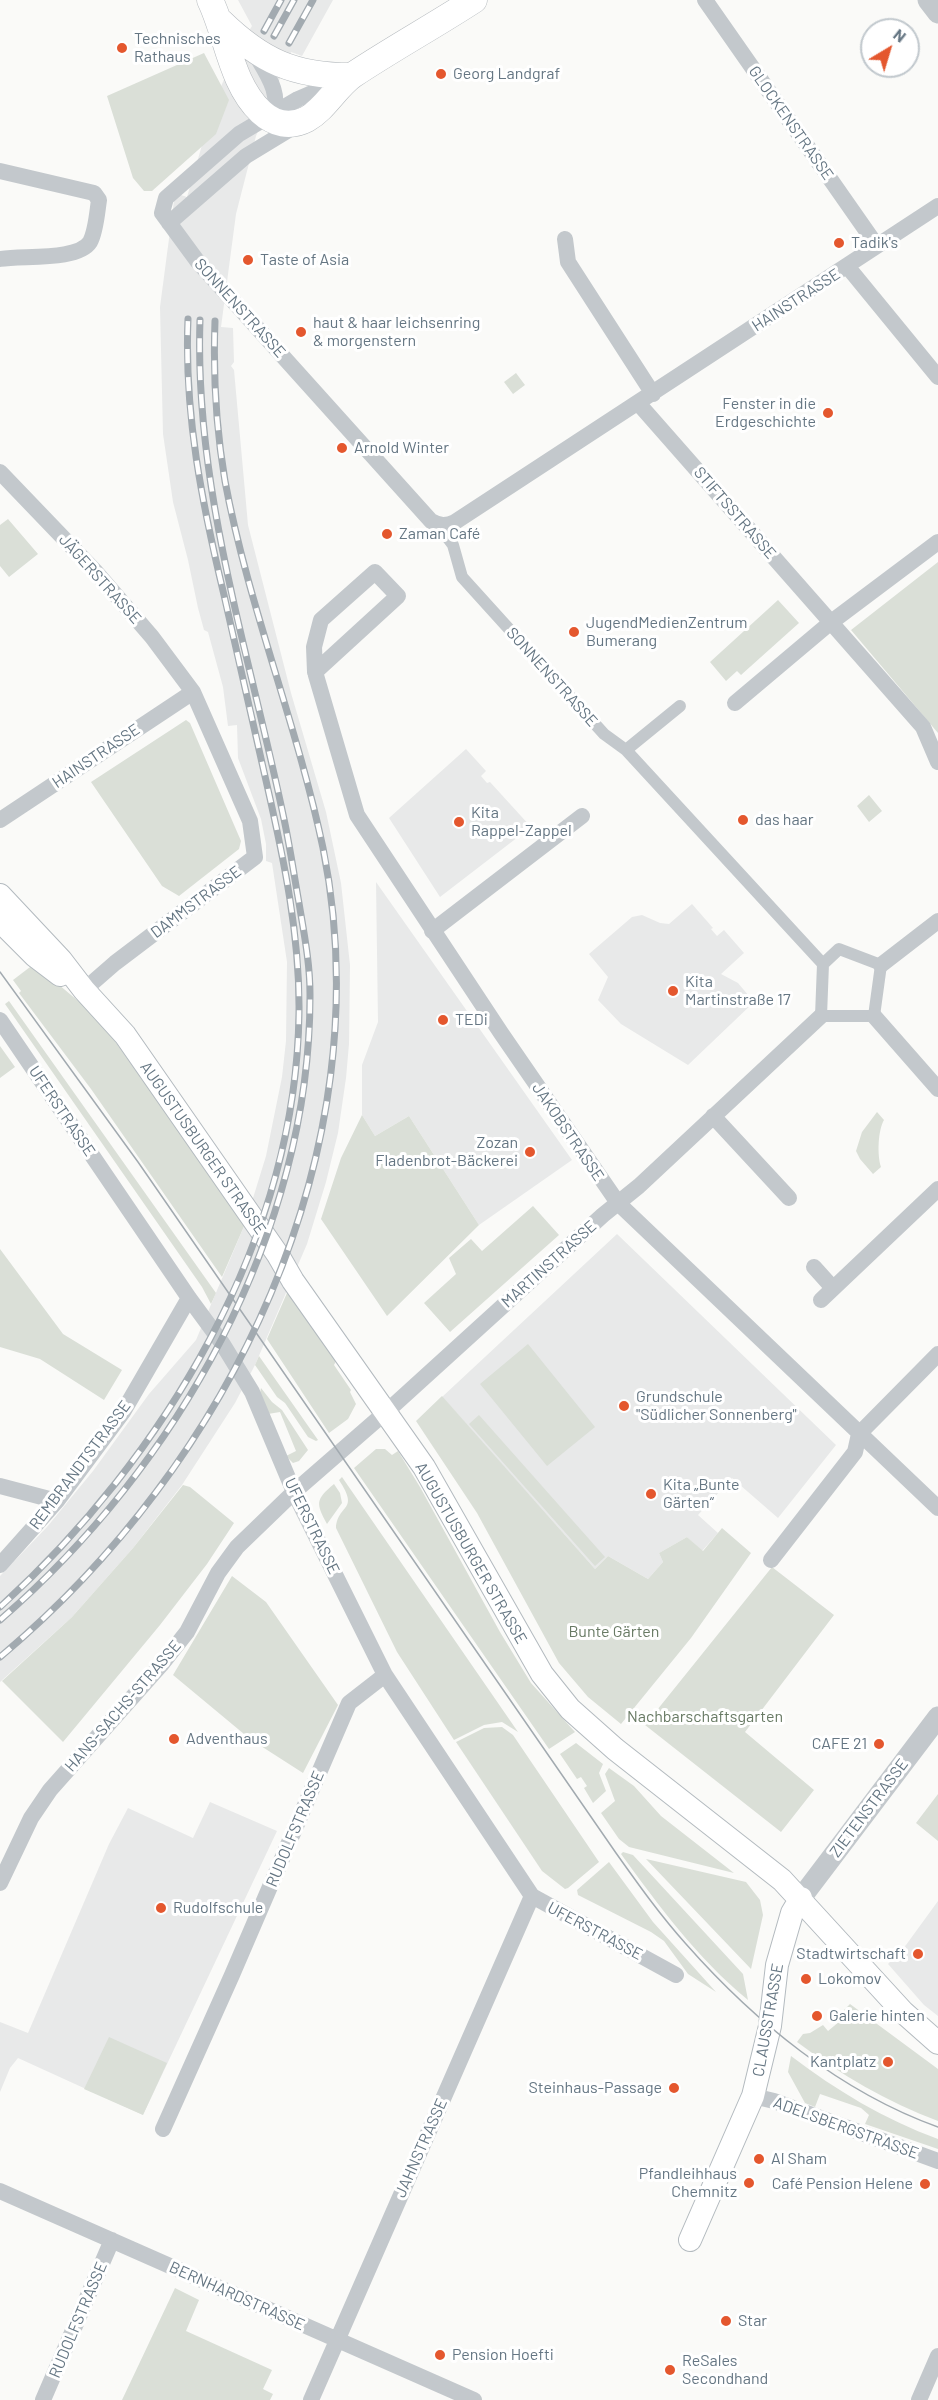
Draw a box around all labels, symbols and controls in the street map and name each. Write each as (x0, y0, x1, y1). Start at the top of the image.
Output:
north arrow (860, 18, 920, 78)
text: N (890, 24, 910, 46)
place label: Technisches Rathaus (134, 29, 221, 67)
marker: Technisches Rathaus (115, 41, 129, 55)
street label: GLOCKENSTRASSE (744, 62, 838, 184)
place label: Georg Landgraf (453, 64, 560, 84)
marker: Georg Landgraf (434, 67, 448, 81)
place label: Tadik's (851, 233, 898, 253)
marker: Tadik's (832, 236, 846, 250)
place label: Taste of Asia (260, 250, 349, 270)
marker: Taste of Asia (241, 253, 255, 267)
street label: SONNENSTRASSE (190, 254, 290, 362)
street label: HAINSTRASSE (748, 264, 844, 336)
place label: haut & haar leichsenring & morgenstern (313, 313, 480, 351)
marker: haut & haar leichsenring & morgenstern (294, 325, 308, 339)
place label: Fenster in die Erdgeschichte (715, 394, 816, 432)
marker: Fenster in die Erdgeschichte (821, 406, 835, 420)
place label: Arnold Winter (354, 438, 449, 458)
marker: Arnold Winter (335, 441, 349, 455)
street label: STIFTSSTRASSE (690, 463, 780, 563)
place label: Zaman Café (399, 524, 480, 544)
marker: Zaman Café (380, 527, 394, 541)
street label: JÄGERSTRASSE (55, 530, 145, 628)
place label: JugendMedienZentrum Bumerang (586, 613, 747, 651)
street label: SONNENSTRASSE (502, 623, 602, 731)
marker: JugendMedienZentrum Bumerang (567, 625, 581, 639)
street label: HAINSTRASSE (49, 720, 143, 792)
place label: Kita Rappel-Zappel (471, 803, 572, 841)
place label: das haar (755, 810, 814, 830)
marker: das haar (736, 813, 750, 827)
marker: Kita Rappel-Zappel (452, 815, 466, 829)
street label: DAMMSTRASSE (147, 862, 245, 942)
place label: Kita Martinstraße 17 (685, 972, 790, 1010)
marker: Kita Martinstraße 17 (666, 984, 680, 998)
place label: TEDi (455, 1010, 488, 1030)
marker: TEDi (436, 1013, 450, 1027)
street label: AUGUSTUSBURGER STRASSE (136, 1058, 270, 1238)
street label: UFERSTRASSE (25, 1062, 99, 1160)
street label: JAKOBSTRASSE (528, 1079, 608, 1185)
place label: Zozan Fladenbrot-Bäckerei (375, 1133, 518, 1171)
marker: Zozan Fladenbrot-Bäckerei (523, 1145, 537, 1159)
street label: MARTINSTRASSE (498, 1216, 600, 1312)
place label: Grundschule "Südlicher Sonnenberg" (636, 1387, 797, 1425)
street label: REMBRANDTSTRASSE (25, 1397, 135, 1533)
marker: Grundschule "Südlicher Sonnenberg" (617, 1399, 631, 1413)
street label: AUGUSTUSBURGER STRASSE (411, 1459, 531, 1647)
street label: UFERSTRASSE (280, 1475, 344, 1577)
place label: Kita „Bunte Gärten“ (663, 1475, 740, 1513)
marker: Kita „Bunte Gärten“ (644, 1487, 658, 1501)
park label: Bunte Gärten (569, 1622, 659, 1642)
street label: HANS-SACHS-STRASSE (61, 1637, 185, 1775)
park label: Nachbarschaftsgarten (627, 1707, 783, 1727)
place label: Adventhaus (186, 1729, 268, 1749)
marker: Adventhaus (167, 1732, 181, 1746)
place label: CAFE 21 (812, 1734, 867, 1754)
marker: CAFE 21 (872, 1737, 886, 1751)
street label: ZIETENSTRASSE (826, 1755, 912, 1861)
street label: RUDOLFSTRASSE (262, 1768, 328, 1890)
place label: Rudolfschule (173, 1898, 263, 1918)
street label: UFERSTRASSE (544, 1898, 646, 1964)
marker: Rudolfschule (154, 1901, 168, 1915)
place label: Stadtwirtschaft (796, 1944, 906, 1964)
marker: Stadtwirtschaft (911, 1947, 925, 1961)
street label: CLAUSSTRASSE (749, 1962, 787, 2078)
place label: Lokomov (818, 1969, 881, 1989)
marker: Lokomov (799, 1972, 813, 1986)
place label: Galerie hinten (829, 2006, 925, 2026)
marker: Galerie hinten (810, 2009, 824, 2023)
place label: Kantplatz (810, 2052, 876, 2072)
marker: Kantplatz (881, 2055, 895, 2069)
place label: Steinhaus-Passage (528, 2078, 662, 2098)
marker: Steinhaus-Passage (667, 2081, 681, 2095)
street label: ADELSBERGSTRASSE (771, 2093, 921, 2163)
street label: JAHNSTRASSE (391, 2096, 451, 2200)
place label: Al Sham (771, 2149, 827, 2169)
marker: Al Sham (752, 2152, 766, 2166)
place label: Pfandleihhaus Chemnitz (639, 2164, 737, 2202)
place label: Café Pension Helene (772, 2174, 913, 2194)
marker: Pfandleihhaus Chemnitz (742, 2176, 756, 2190)
marker: Café Pension Helene (918, 2177, 932, 2191)
street label: BERNHARDSTRASSE (166, 2257, 308, 2335)
street label: RUDOLFSTRASSE (45, 2259, 111, 2381)
place label: Star (738, 2311, 767, 2331)
marker: Star (719, 2314, 733, 2328)
place label: Pension Hoefti (452, 2345, 554, 2365)
marker: Pension Hoefti (433, 2348, 447, 2362)
place label: ReSales Secondhand (682, 2351, 768, 2389)
marker: ReSales Secondhand (663, 2363, 677, 2377)

